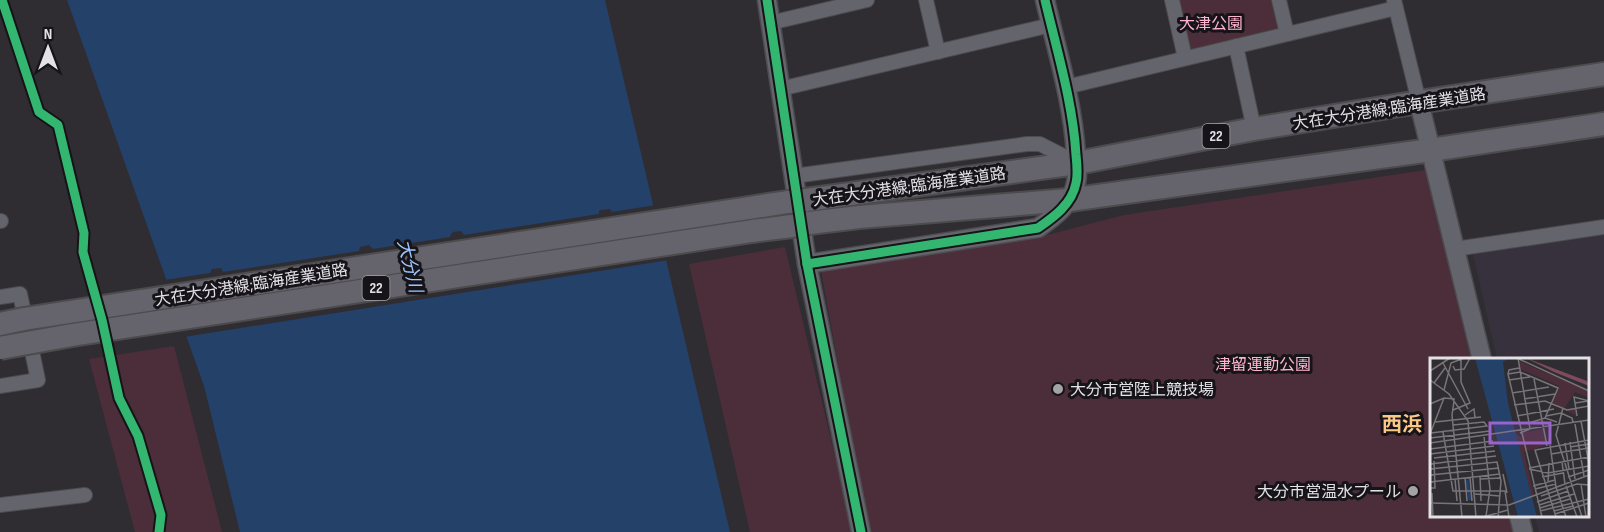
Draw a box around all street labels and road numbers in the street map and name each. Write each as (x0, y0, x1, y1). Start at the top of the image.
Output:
street label: 大在大分港線;臨海産業道路 (1291, 85, 1487, 134)
road number: 22 (1202, 124, 1230, 148)
street label: 大在大分港線;臨海産業道路 (811, 164, 1007, 210)
street label: 大在大分港線;臨海産業道路 (153, 261, 349, 310)
road number: 22 (362, 276, 389, 300)

